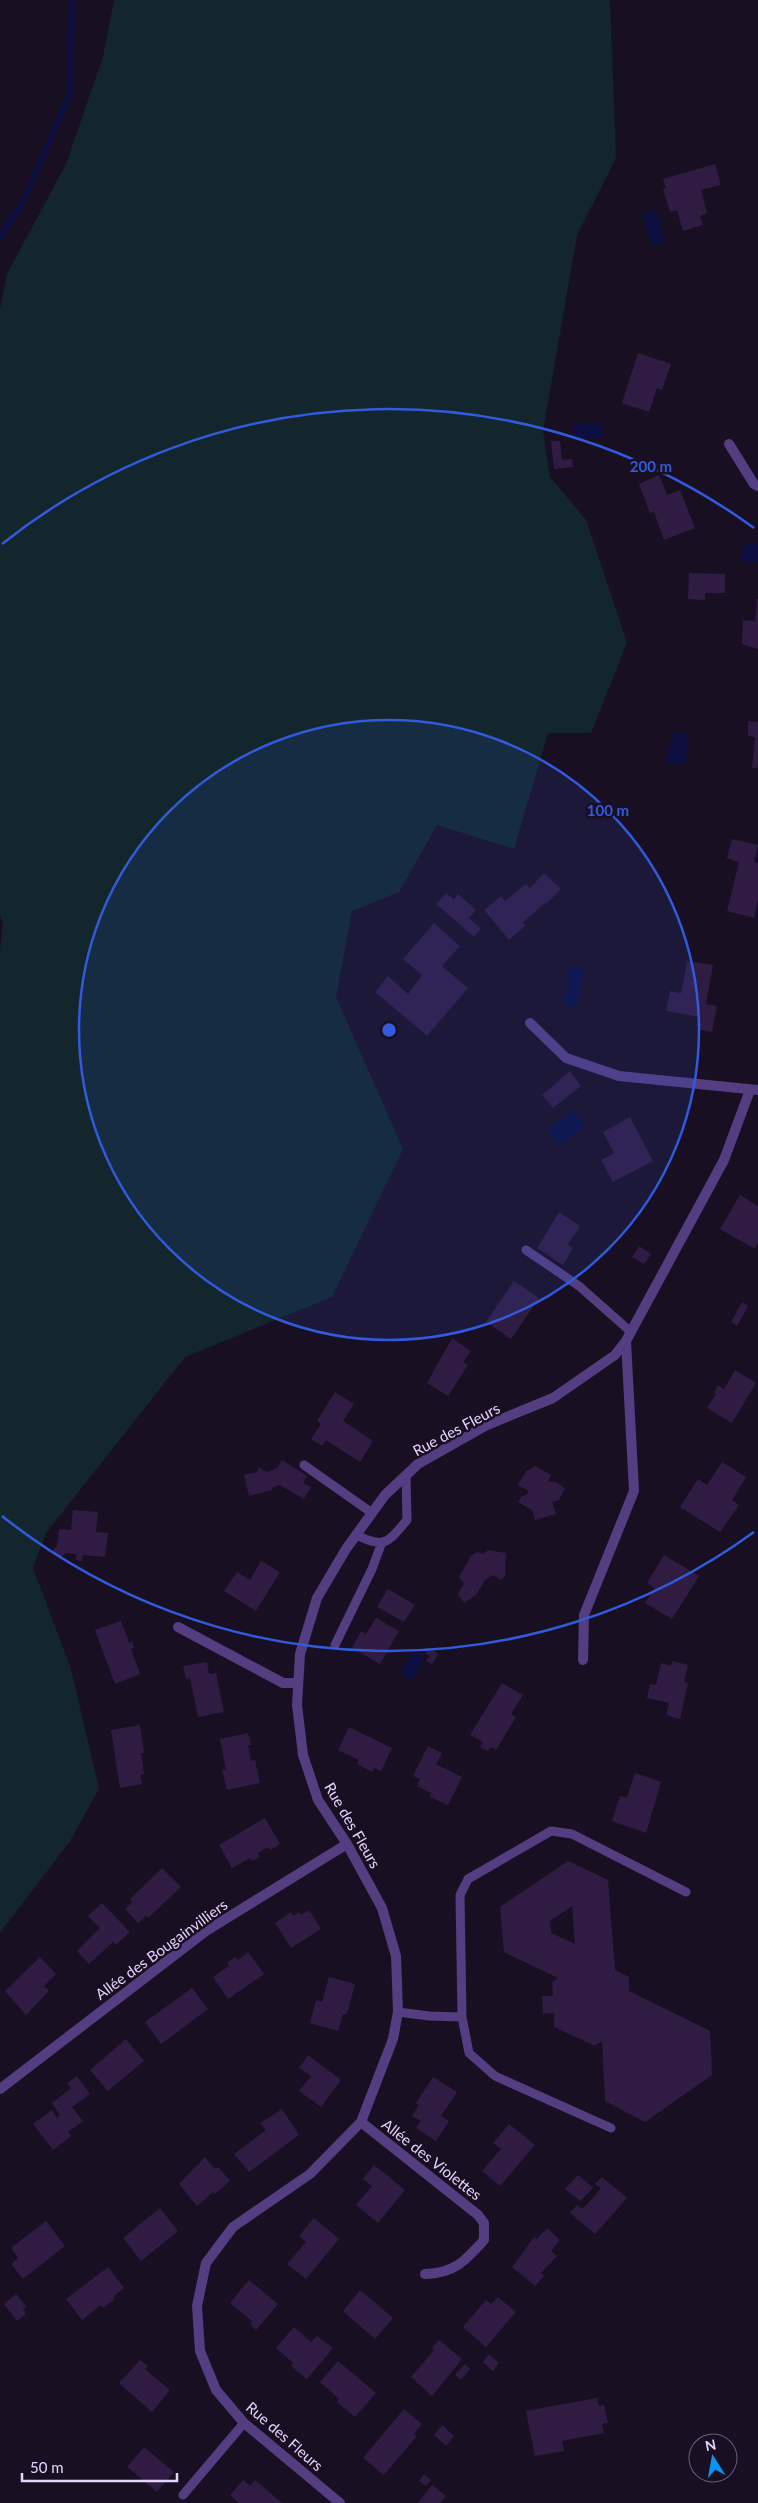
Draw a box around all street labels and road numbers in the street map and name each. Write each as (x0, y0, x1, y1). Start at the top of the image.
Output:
street label: Rue des Fleurs (409, 1399, 503, 1459)
street label: Rue des Fleurs (321, 1779, 385, 1871)
street label: Allée des Bougainvilliers (91, 1895, 231, 2003)
street label: Allée des Violettes (379, 2115, 485, 2203)
street label: Rue des Fleurs (243, 2398, 327, 2474)

